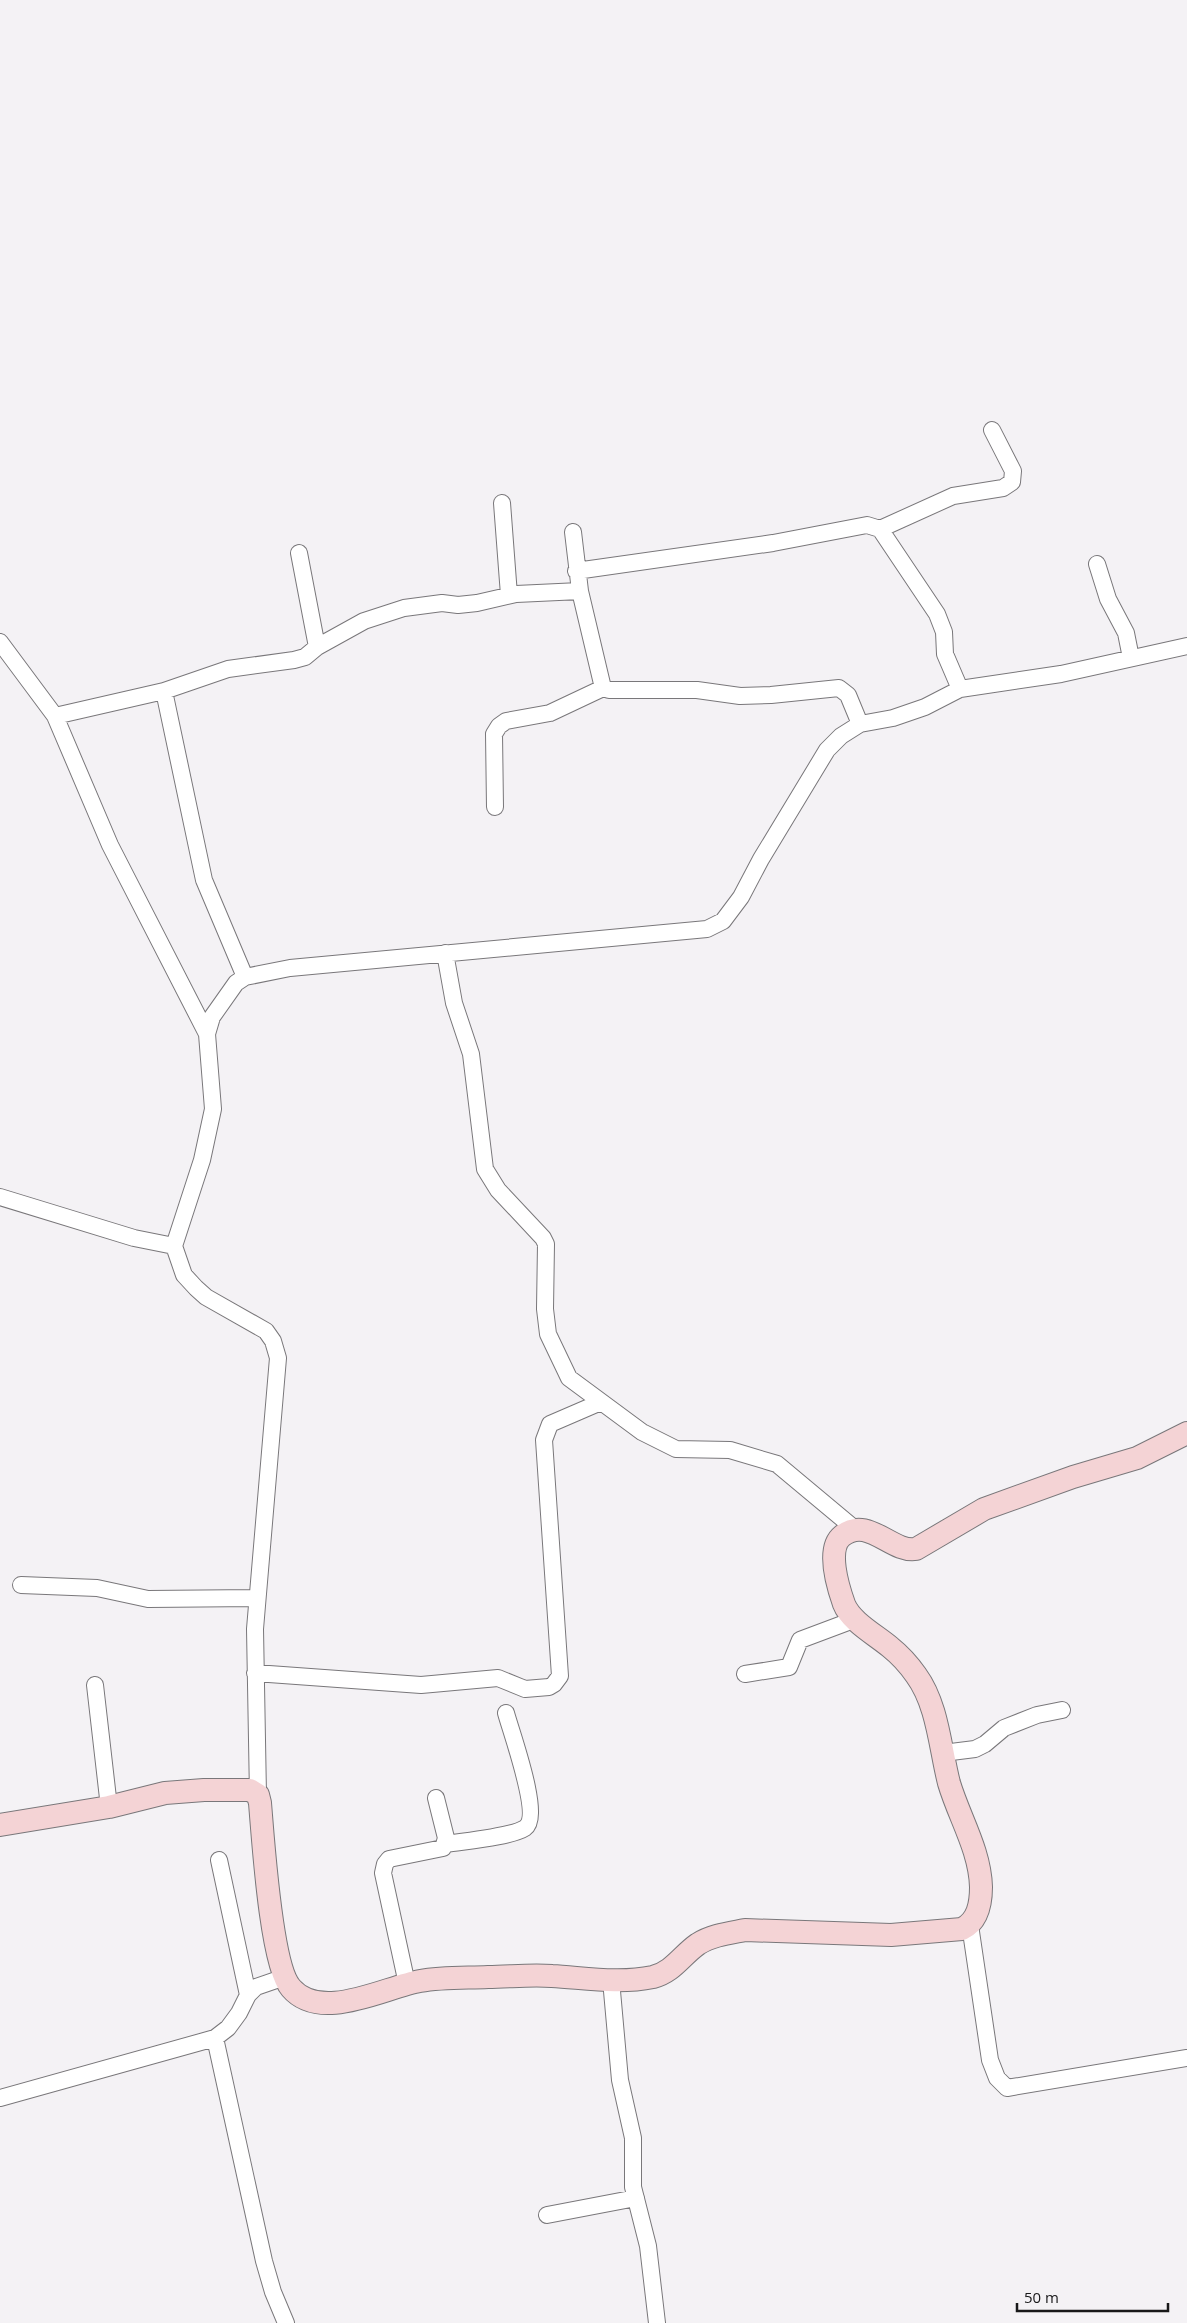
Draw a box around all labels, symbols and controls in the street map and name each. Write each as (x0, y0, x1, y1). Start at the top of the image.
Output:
scale bar (1017, 2280, 1168, 2312)
text: 50 m (1024, 2287, 1059, 2307)

